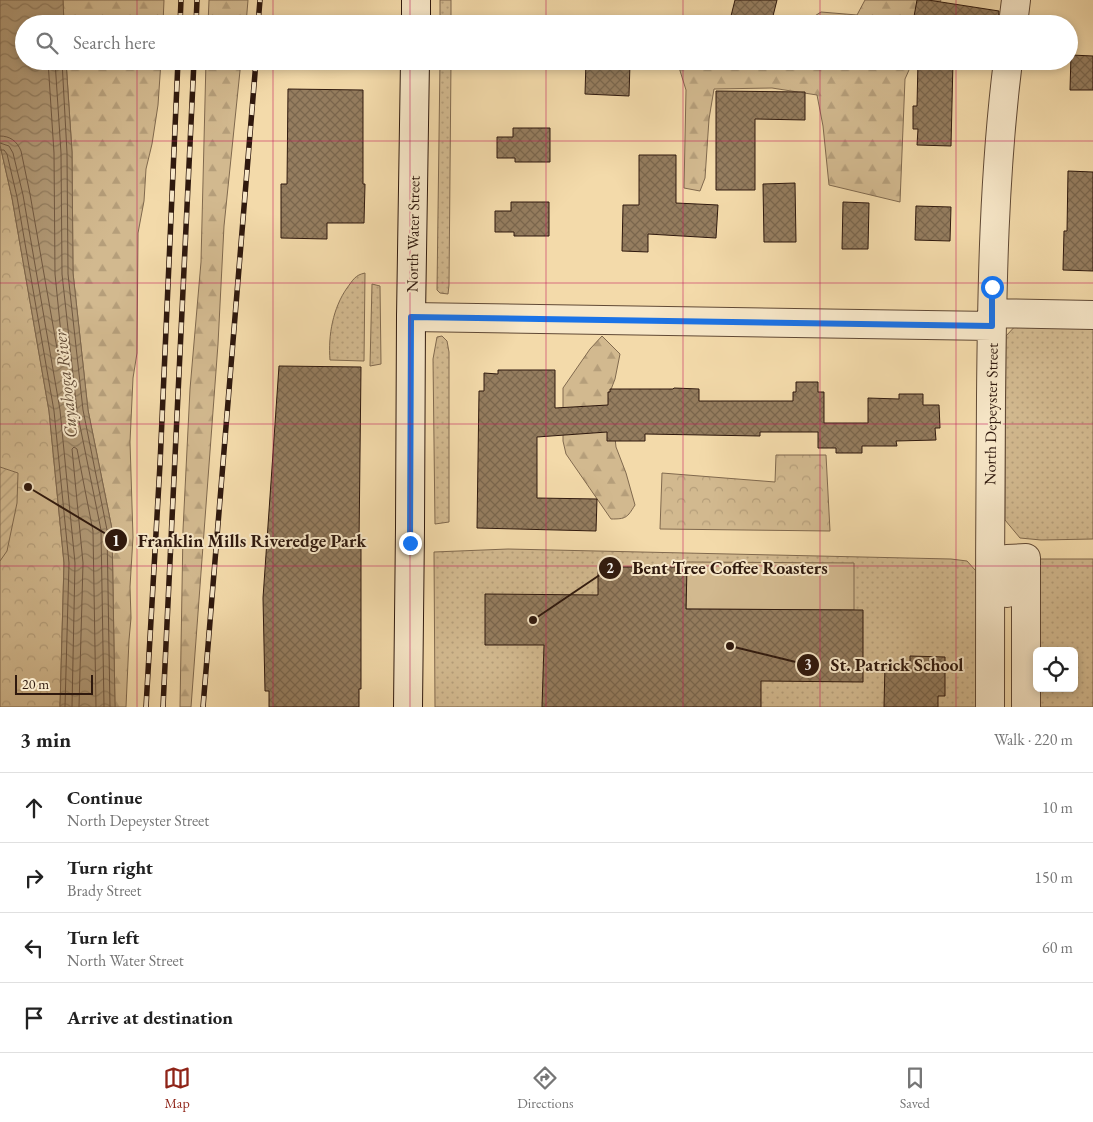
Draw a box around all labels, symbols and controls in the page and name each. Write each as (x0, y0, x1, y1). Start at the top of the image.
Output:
search box (15, 15, 1078, 70)
icon: search (33, 29, 61, 57)
text: Search here (73, 30, 155, 55)
street label: North Water Street (401, 175, 425, 293)
route start (981, 276, 1004, 299)
water label: Cuyahoga River (48, 327, 83, 439)
street label: North Depeyster Street (979, 343, 1003, 485)
callout: Franklin Mills Riveredge Park (103, 524, 377, 557)
text: Franklin Mills Riveredge Park (138, 529, 367, 552)
text: 1 (112, 531, 120, 550)
route end (399, 532, 422, 555)
callout: Bent Tree Coffee Roasters (598, 551, 838, 584)
text: Bent Tree Coffee Roasters (632, 556, 828, 579)
text: 2 (606, 558, 614, 577)
map controls (1033, 647, 1078, 692)
button: locate (1033, 647, 1078, 692)
callout: St. Patrick School (795, 648, 973, 681)
text: St. Patrick School (831, 653, 963, 676)
text: 3 (804, 655, 812, 674)
scale bar (15, 672, 92, 695)
text: 20 m (22, 675, 49, 693)
text: 3 min (20, 726, 71, 753)
text: Walk · 220 m (994, 729, 1073, 750)
text: Continue (67, 785, 142, 810)
icon: ahead (20, 794, 48, 822)
text: 10 m (1042, 797, 1073, 818)
text: North Depeyster Street (67, 810, 209, 831)
text: Turn right (67, 855, 153, 880)
icon: right (20, 864, 48, 892)
text: 150 m (1034, 867, 1073, 888)
text: Brady Street (67, 880, 142, 901)
text: Turn left (67, 925, 139, 950)
icon: left (20, 934, 48, 962)
text: 60 m (1042, 937, 1073, 958)
text: North Water Street (67, 950, 184, 971)
icon: arrive (20, 1004, 48, 1032)
text: Arrive at destination (67, 1005, 233, 1030)
tab: Map (163, 1064, 191, 1112)
tab: Directions (517, 1064, 574, 1112)
tab: Saved (900, 1064, 930, 1112)

